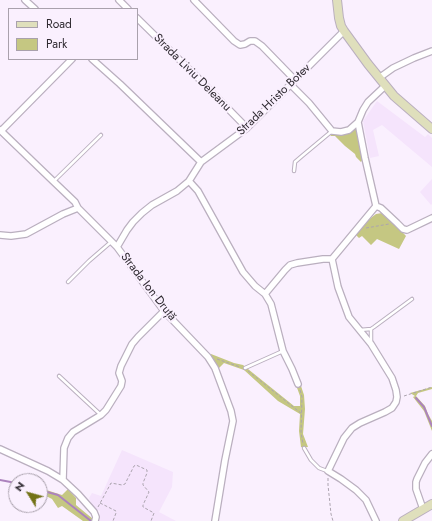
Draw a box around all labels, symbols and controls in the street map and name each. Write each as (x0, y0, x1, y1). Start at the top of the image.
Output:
legend (8, 8, 138, 60)
text: Road (46, 15, 72, 33)
street label: Strada Liviu Deleanu (150, 31, 234, 115)
text: Park (46, 35, 67, 53)
street label: Strada Hristo Botev (234, 61, 314, 139)
street label: Strada Ion Druță (117, 250, 179, 324)
north arrow (8, 473, 48, 513)
text: N (10, 478, 28, 495)

